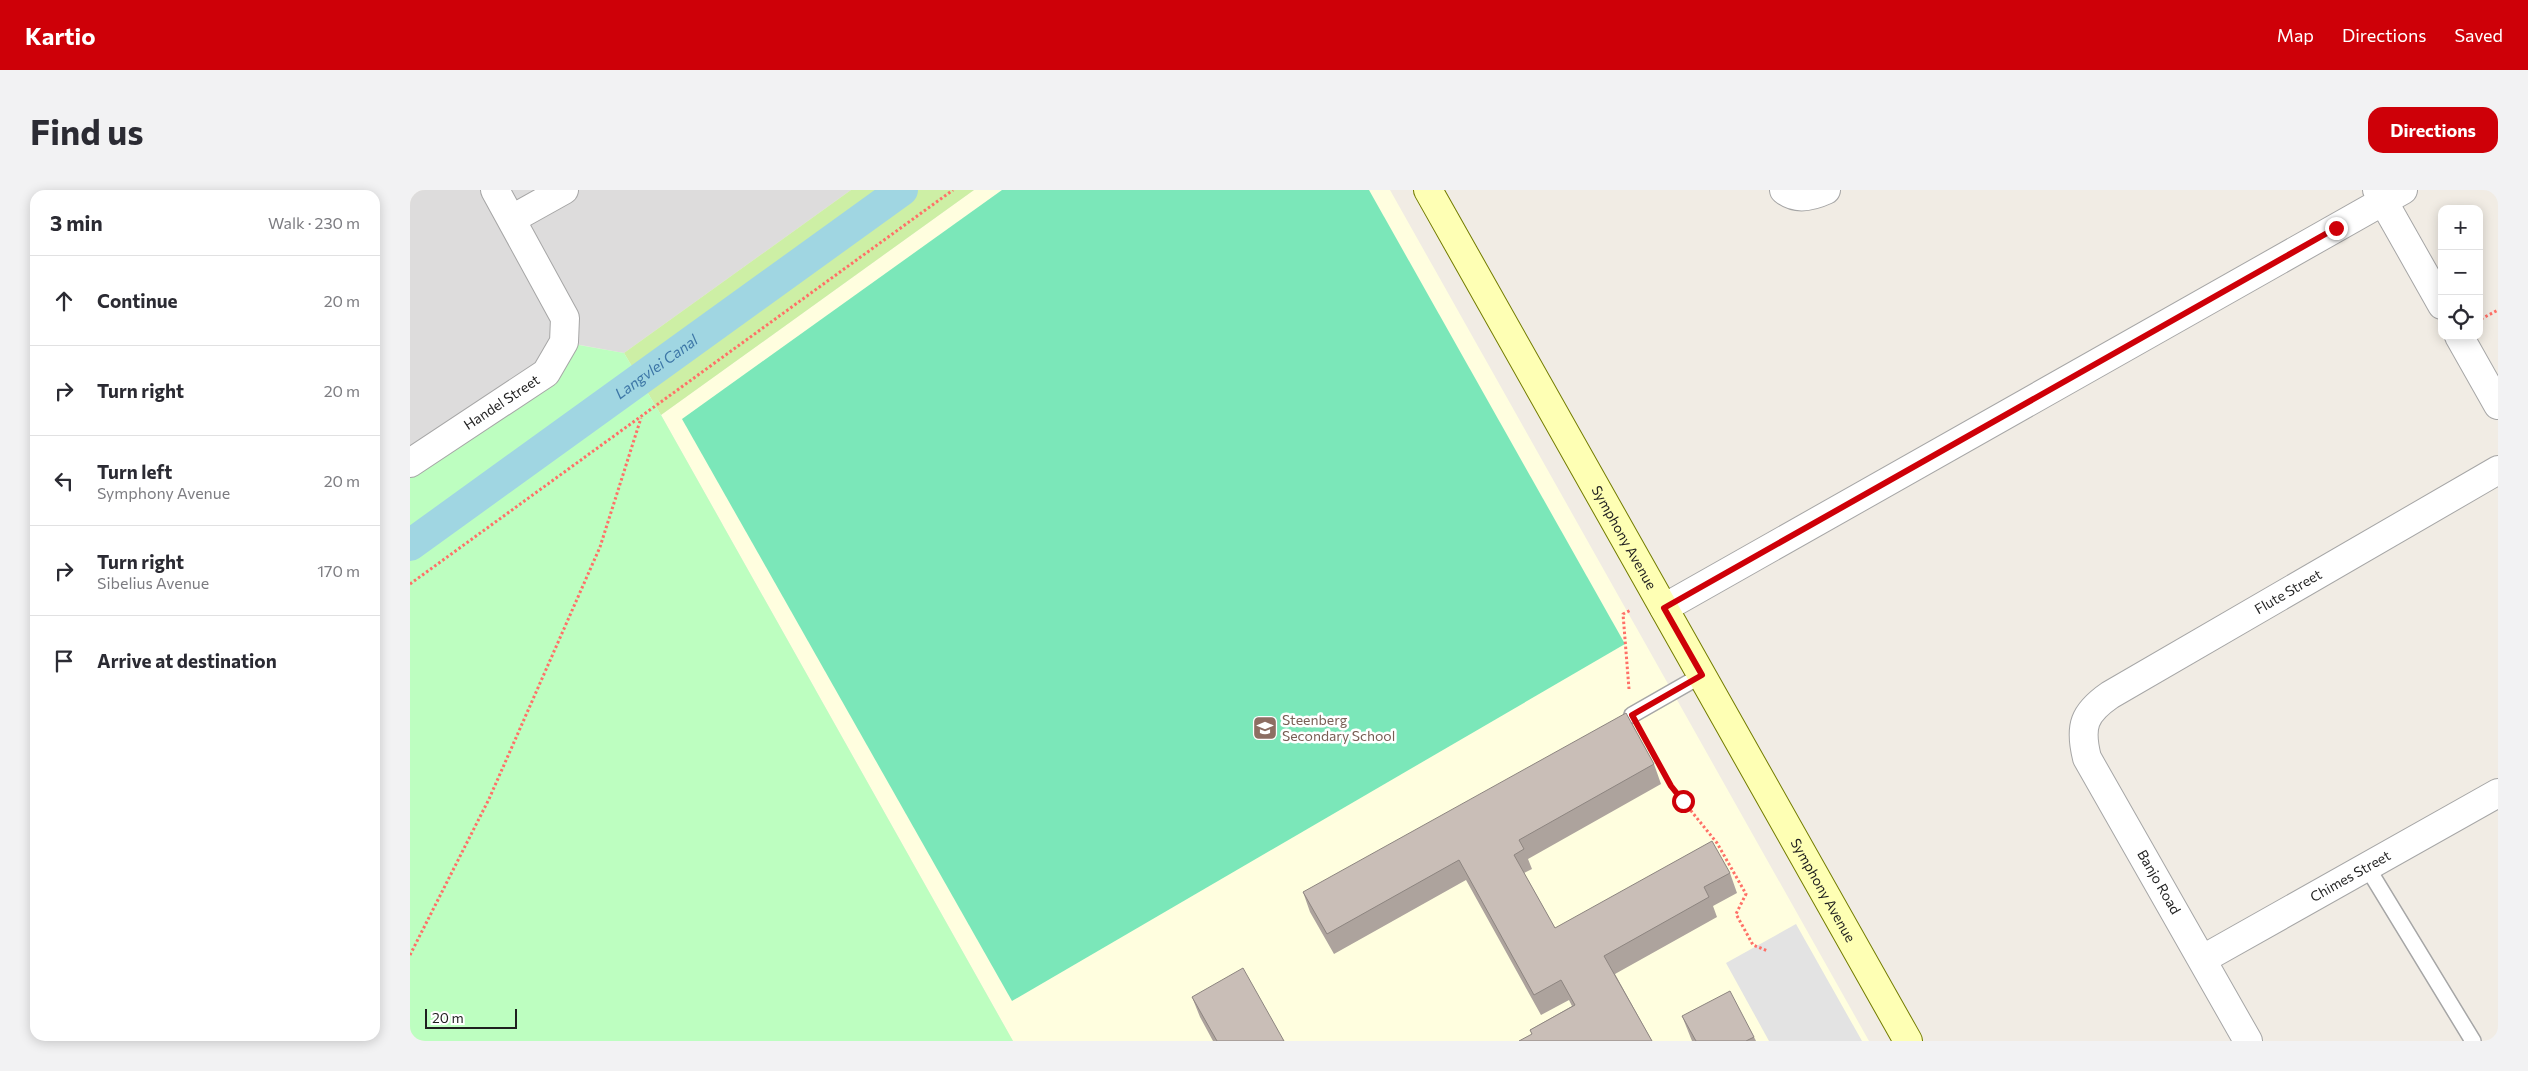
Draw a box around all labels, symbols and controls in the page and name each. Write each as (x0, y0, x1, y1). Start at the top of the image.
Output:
text: Kartio (25, 21, 95, 50)
text: Map (2277, 24, 2314, 46)
text: Directions (2342, 24, 2426, 46)
text: Saved (2454, 24, 2503, 46)
button: Directions (2368, 107, 2498, 153)
text: Find us (30, 109, 144, 152)
map controls (2438, 205, 2483, 340)
button: + (2438, 205, 2483, 250)
text: 3 min (50, 210, 103, 235)
text: Walk · 230 m (268, 213, 360, 232)
route end (2325, 217, 2348, 240)
button: − (2438, 250, 2483, 295)
icon: ahead (50, 287, 78, 315)
text: Continue (97, 289, 177, 312)
text: 20 m (324, 291, 360, 310)
button: locate (2438, 295, 2483, 340)
water label: Langvlei Canal (611, 330, 702, 402)
street label: Handel Street (460, 371, 543, 433)
icon: right (50, 377, 78, 405)
text: Turn right (97, 379, 184, 402)
text: 20 m (324, 381, 360, 400)
text: Turn left (97, 460, 172, 483)
icon: left (50, 467, 78, 495)
text: 20 m (324, 471, 360, 490)
street label: Symphony Avenue (1588, 482, 1661, 592)
text: Symphony Avenue (97, 483, 230, 502)
text: Turn right (97, 550, 184, 573)
icon: right (50, 557, 78, 585)
text: 170 m (317, 561, 360, 580)
street label: Flute Street (2251, 565, 2325, 617)
text: Sibelius Avenue (97, 573, 209, 592)
icon: arrive (50, 647, 78, 675)
text: Arrive at destination (97, 649, 277, 672)
place label: Steenberg Secondary School (1282, 711, 1395, 744)
school or university icon: Steenberg Secondary School (1252, 715, 1278, 741)
route start (1672, 790, 1695, 813)
street label: Symphony Avenue (1787, 835, 1859, 945)
street label: Banjo Road (2134, 846, 2185, 917)
street label: Chimes Street (2307, 846, 2393, 905)
scale bar (425, 1006, 518, 1029)
text: 20 m (432, 1009, 464, 1026)

